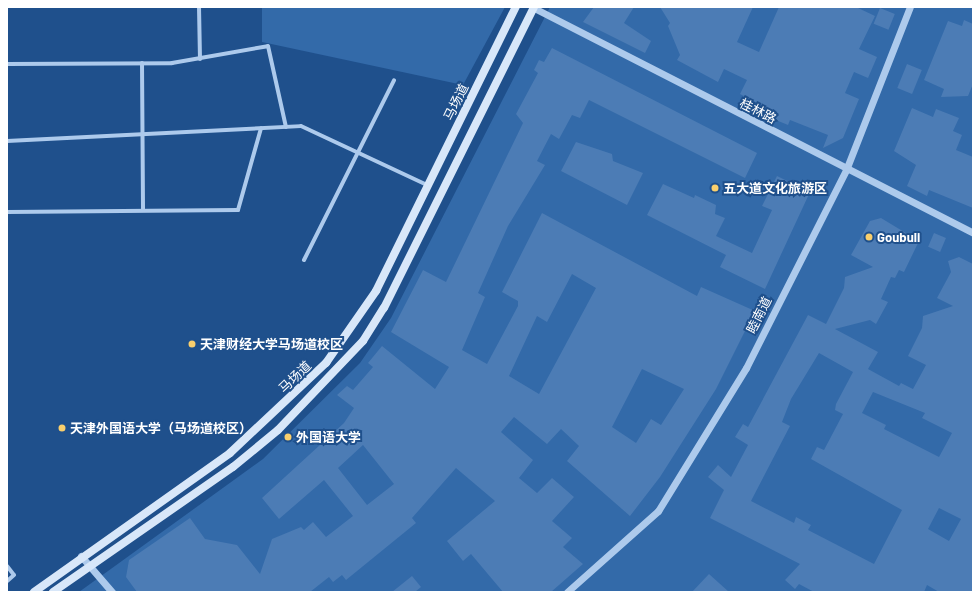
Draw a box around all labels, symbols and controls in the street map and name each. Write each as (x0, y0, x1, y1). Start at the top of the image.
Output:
street label: 马场道 (440, 81, 472, 123)
street label: 桂林路 (737, 95, 779, 127)
place label: 五大道文化旅游区 (723, 180, 827, 196)
marker: 五大道文化旅游区 (710, 183, 720, 193)
place label: Goubuli (877, 229, 920, 245)
marker: Goubuli (864, 232, 874, 242)
street label: 睦南道 (743, 294, 775, 336)
place label: 天津财经大学马场道校区 (200, 336, 343, 352)
marker: 天津财经大学马场道校区 (187, 339, 197, 349)
street label: 马场道 (276, 358, 314, 396)
place label: 天津外国语大学（马场道校区） (70, 420, 252, 436)
marker: 天津外国语大学（马场道校区） (57, 423, 67, 433)
place label: 外国语大学 (296, 429, 361, 445)
marker: 外国语大学 (283, 432, 293, 442)

